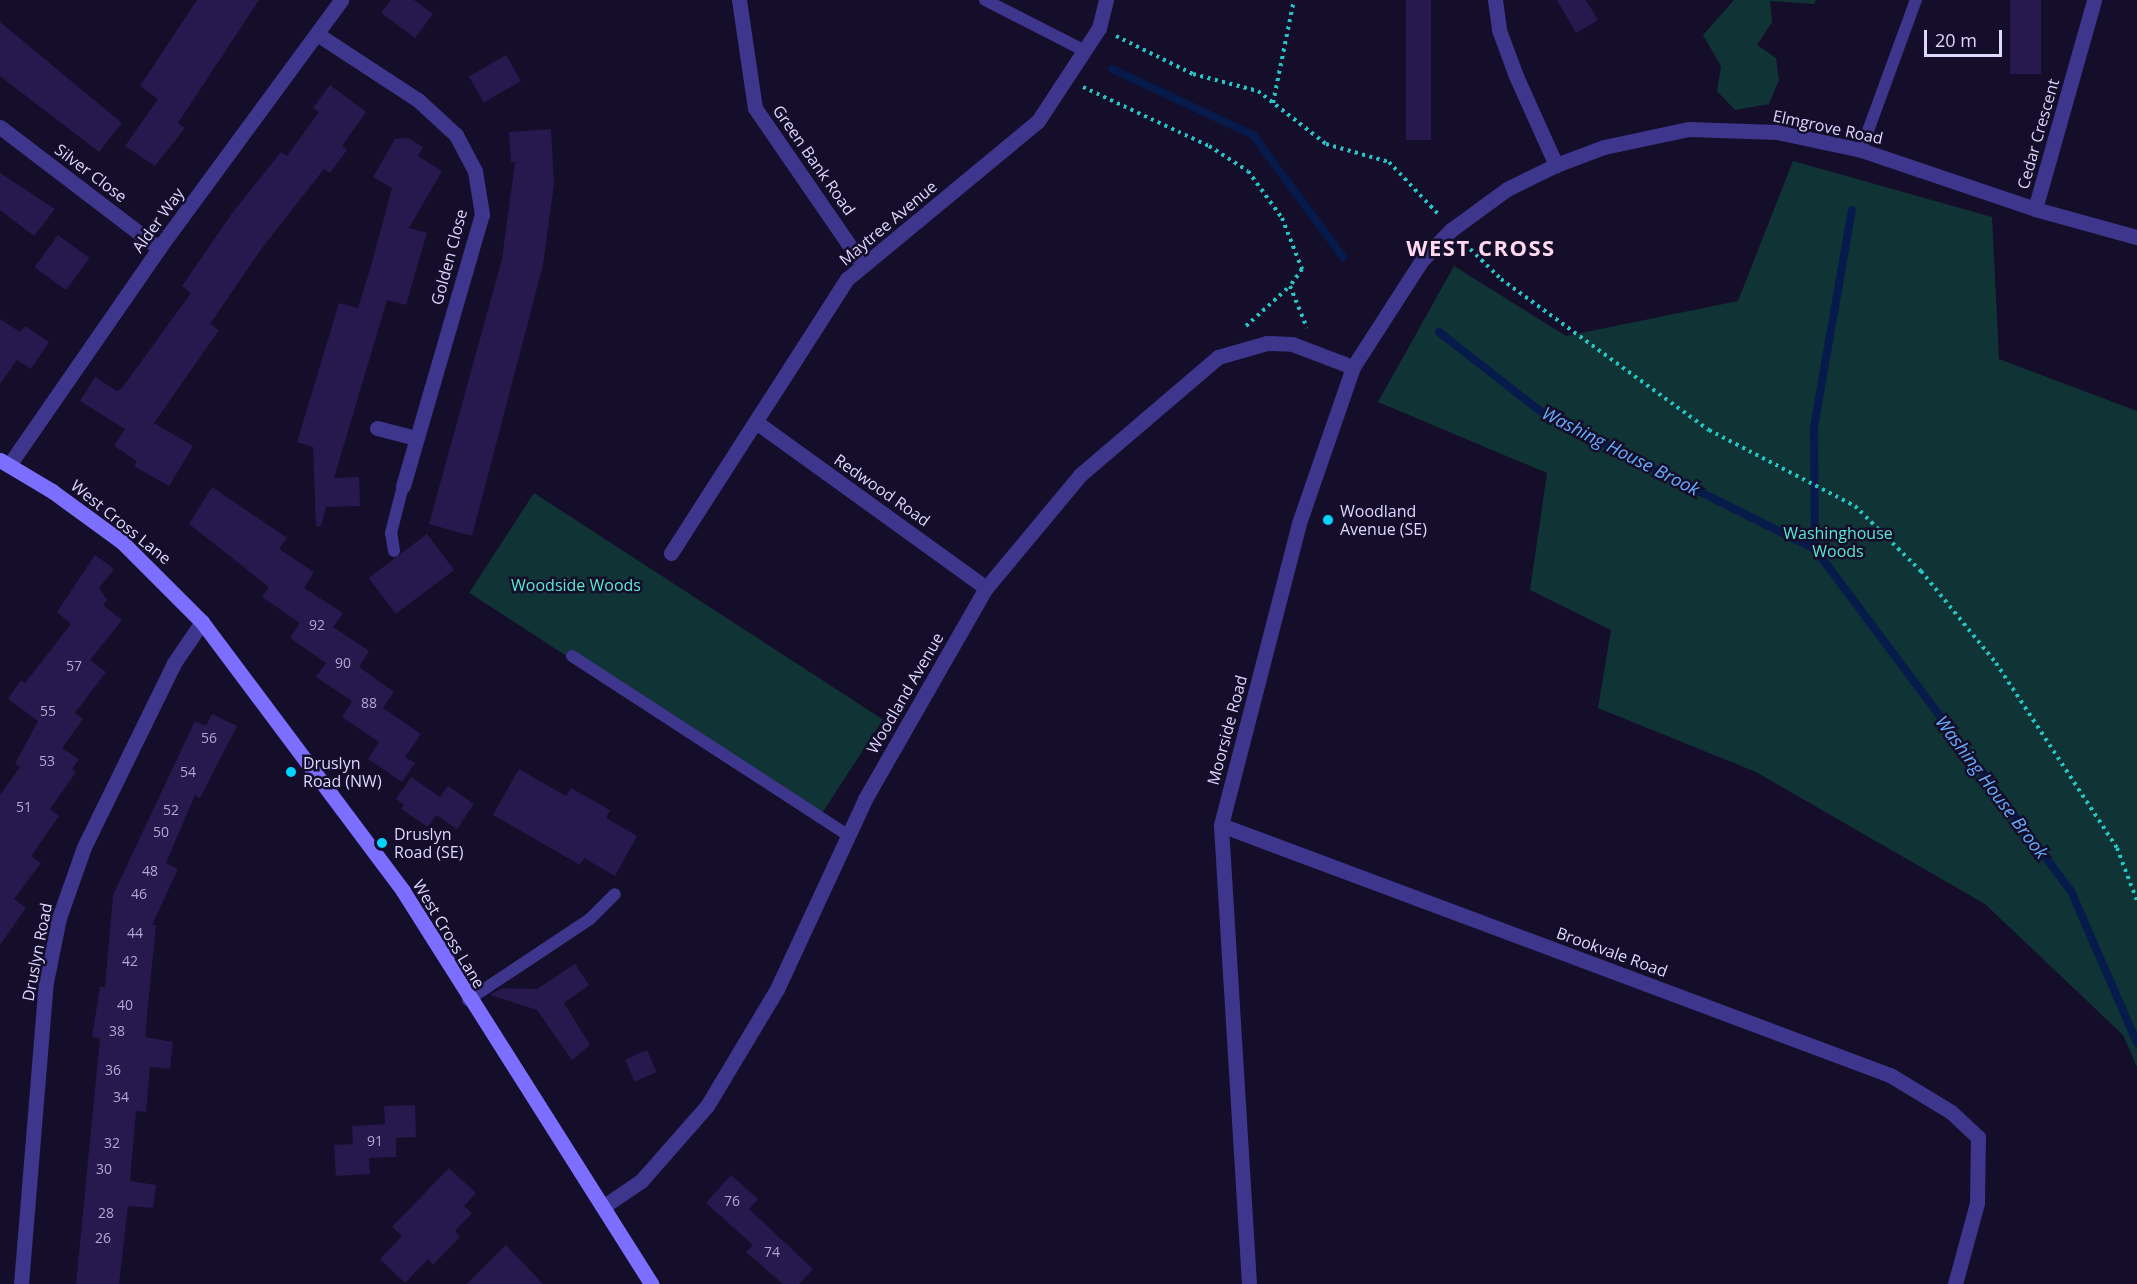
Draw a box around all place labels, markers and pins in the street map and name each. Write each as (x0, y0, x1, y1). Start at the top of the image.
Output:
place label: Woodland Avenue (SE) (1340, 501, 1427, 539)
marker: Woodland Avenue (SE) (1321, 513, 1335, 527)
place label: Druslyn Road (NW) (303, 753, 382, 791)
marker: Druslyn Road (NW) (284, 765, 298, 779)
place label: Druslyn Road (SE) (394, 824, 463, 862)
marker: Druslyn Road (SE) (375, 836, 389, 850)

